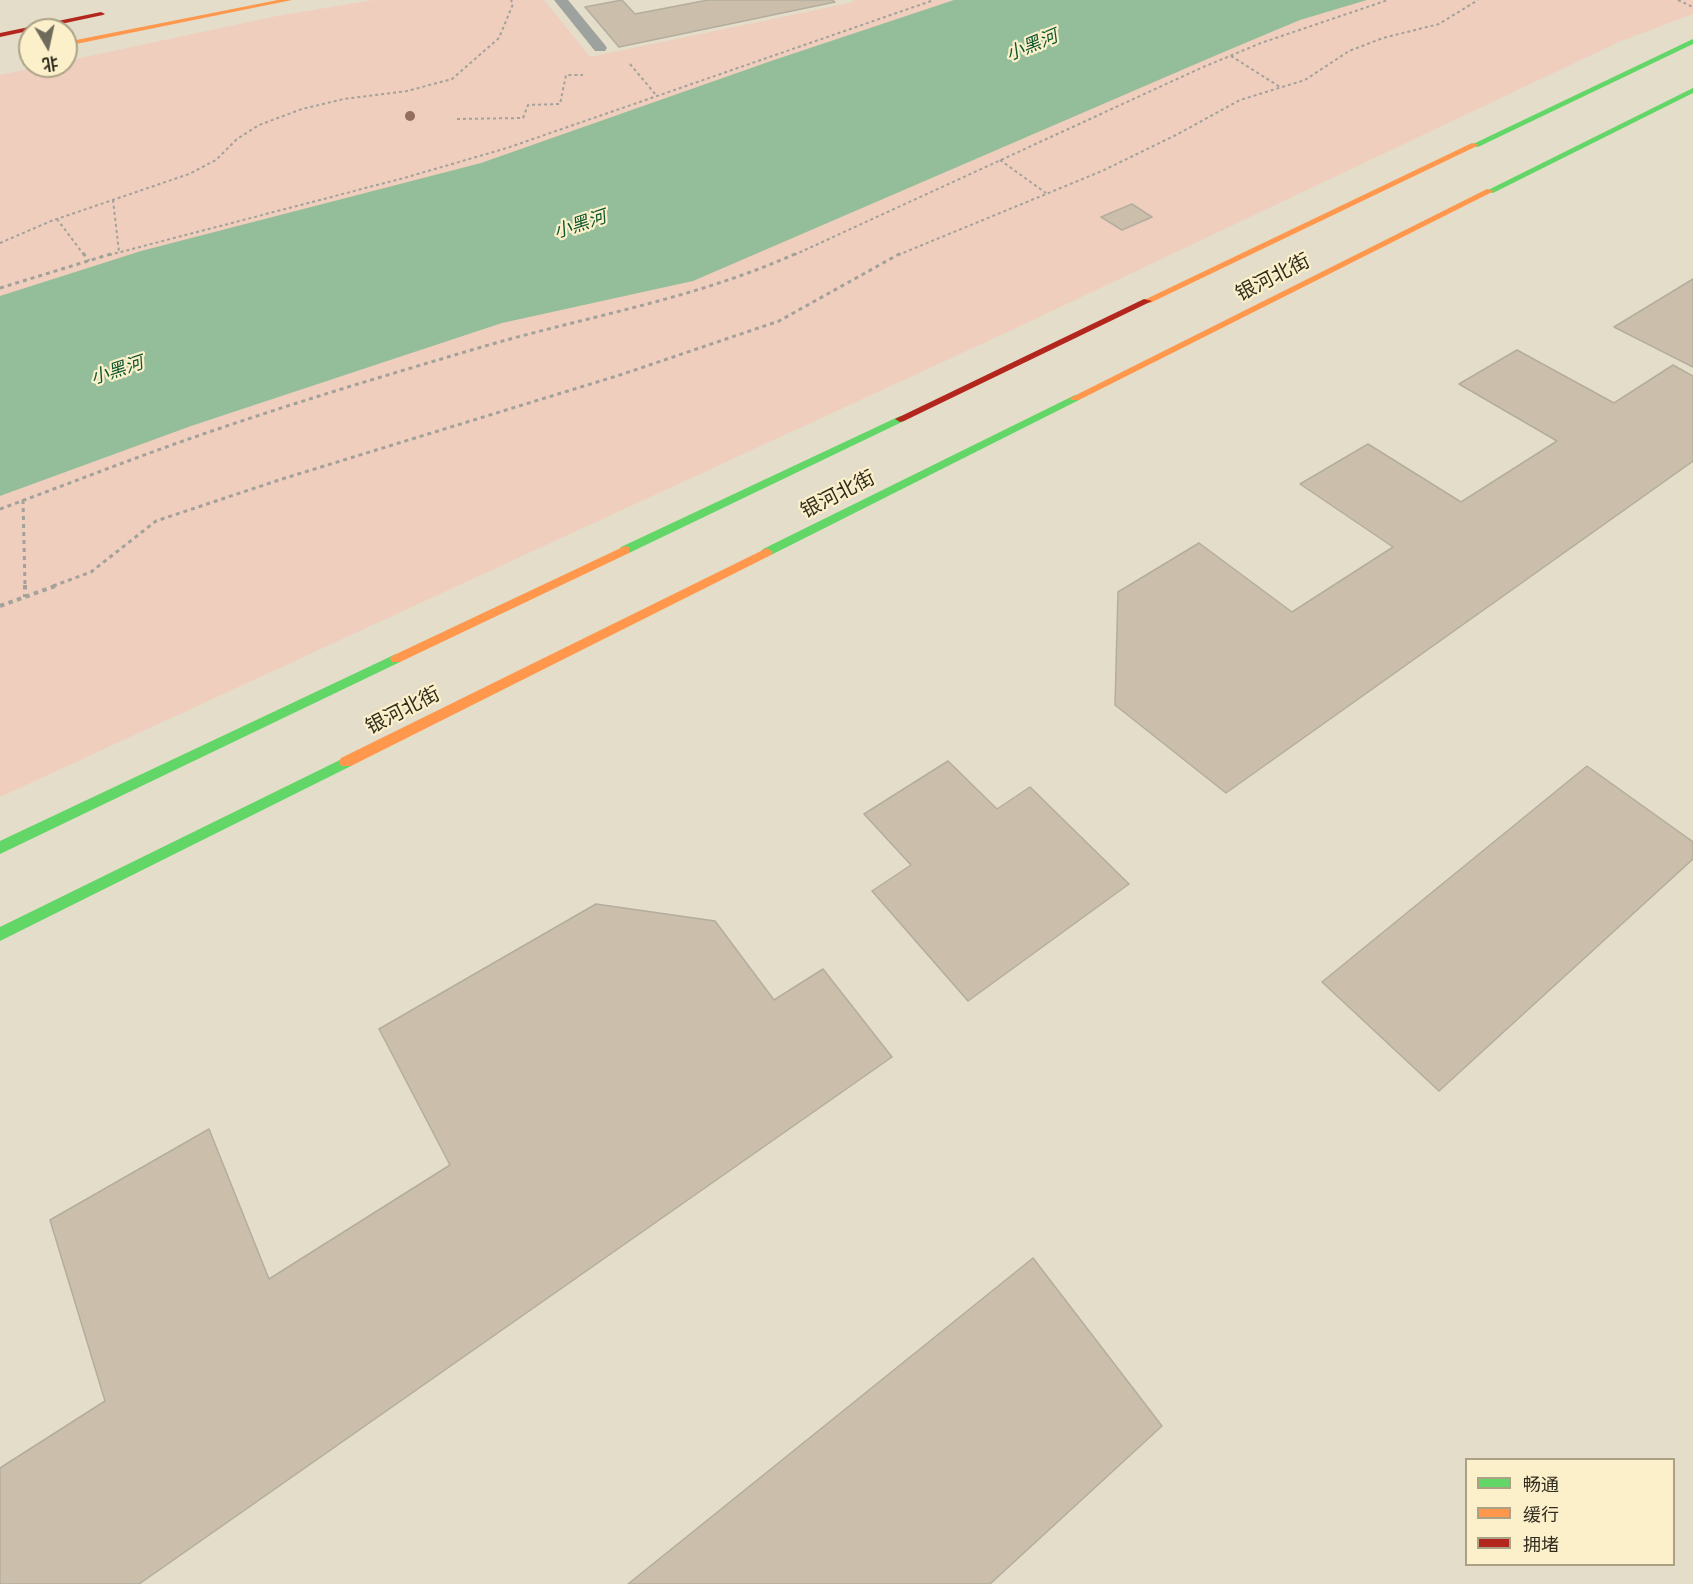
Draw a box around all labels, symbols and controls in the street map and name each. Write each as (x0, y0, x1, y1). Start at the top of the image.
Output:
north arrow (18, 18, 78, 78)
water label: 小黑河 (1003, 26, 1061, 66)
text: 北 (41, 52, 60, 76)
water label: 小黑河 (551, 206, 609, 244)
street label: 银河北街 (1232, 249, 1314, 307)
water label: 小黑河 (88, 352, 146, 390)
street label: 银河北街 (797, 466, 879, 524)
street label: 银河北街 (362, 682, 444, 740)
legend (1465, 1458, 1675, 1566)
text: 畅通 (1523, 1472, 1559, 1496)
text: 缓行 (1523, 1502, 1559, 1526)
text: 拥堵 (1523, 1532, 1559, 1556)

